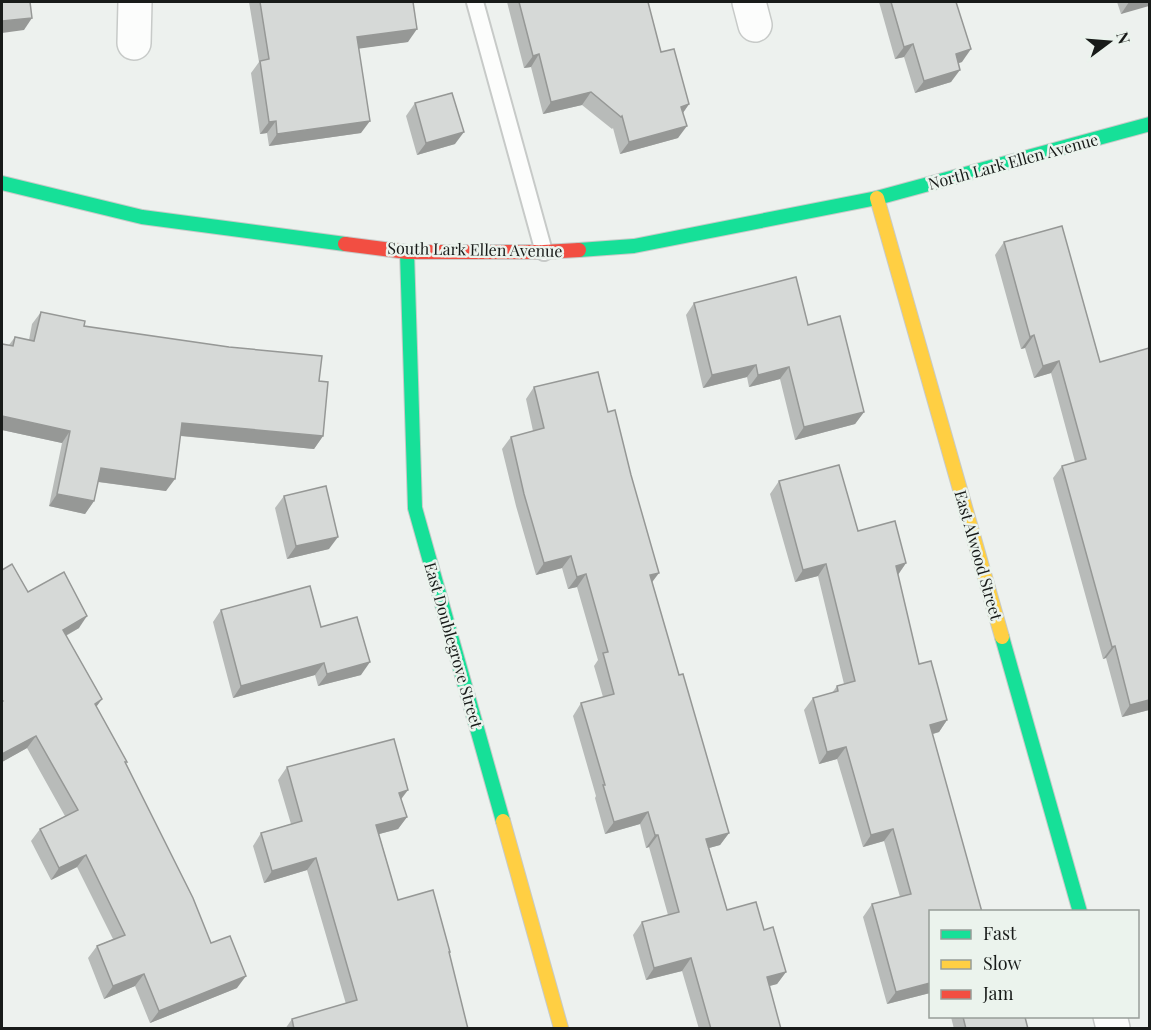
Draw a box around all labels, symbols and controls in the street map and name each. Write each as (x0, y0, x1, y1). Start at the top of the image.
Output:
north arrow (1079, 12, 1139, 72)
text: N (1112, 29, 1136, 47)
street label: North Lark Ellen Avenue (926, 128, 1100, 194)
street label: South Lark Ellen Avenue (387, 237, 563, 261)
street label: East Alwood Street (950, 488, 1008, 623)
street label: East Doublegrove Street (420, 560, 488, 731)
legend (929, 910, 1139, 1018)
text: Fast (983, 921, 1017, 945)
text: Slow (983, 951, 1021, 975)
text: Jam (982, 981, 1013, 1005)

